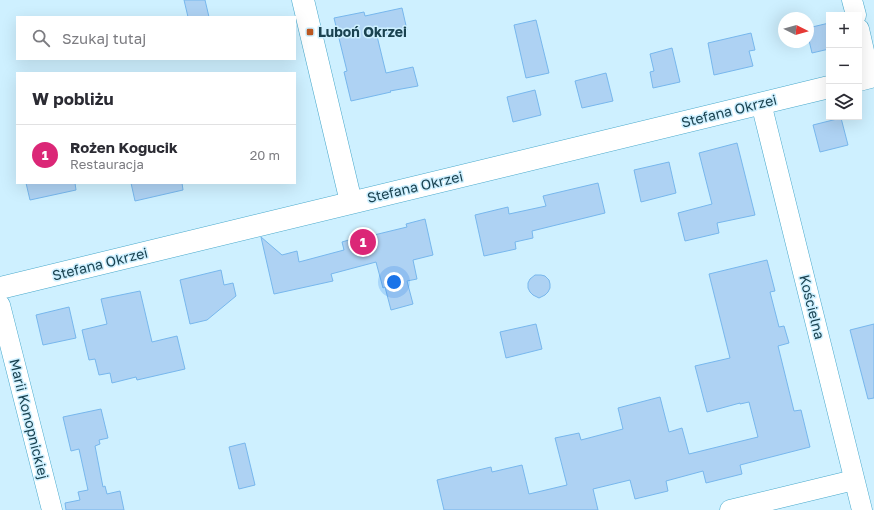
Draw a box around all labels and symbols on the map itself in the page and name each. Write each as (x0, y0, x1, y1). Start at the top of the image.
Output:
north arrow (778, 12, 814, 48)
place label: Luboń Okrzei (318, 23, 407, 40)
marker: Luboń Okrzei (305, 27, 315, 37)
street label: Stefana Okrzei (679, 90, 778, 131)
street label: Stefana Okrzei (365, 167, 464, 206)
pin: 1 (350, 227, 376, 257)
street label: Stefana Okrzei (50, 243, 149, 284)
your location (384, 272, 404, 292)
street label: Kościelna (796, 273, 829, 341)
street label: Marii Konopnickiej (6, 357, 53, 481)

